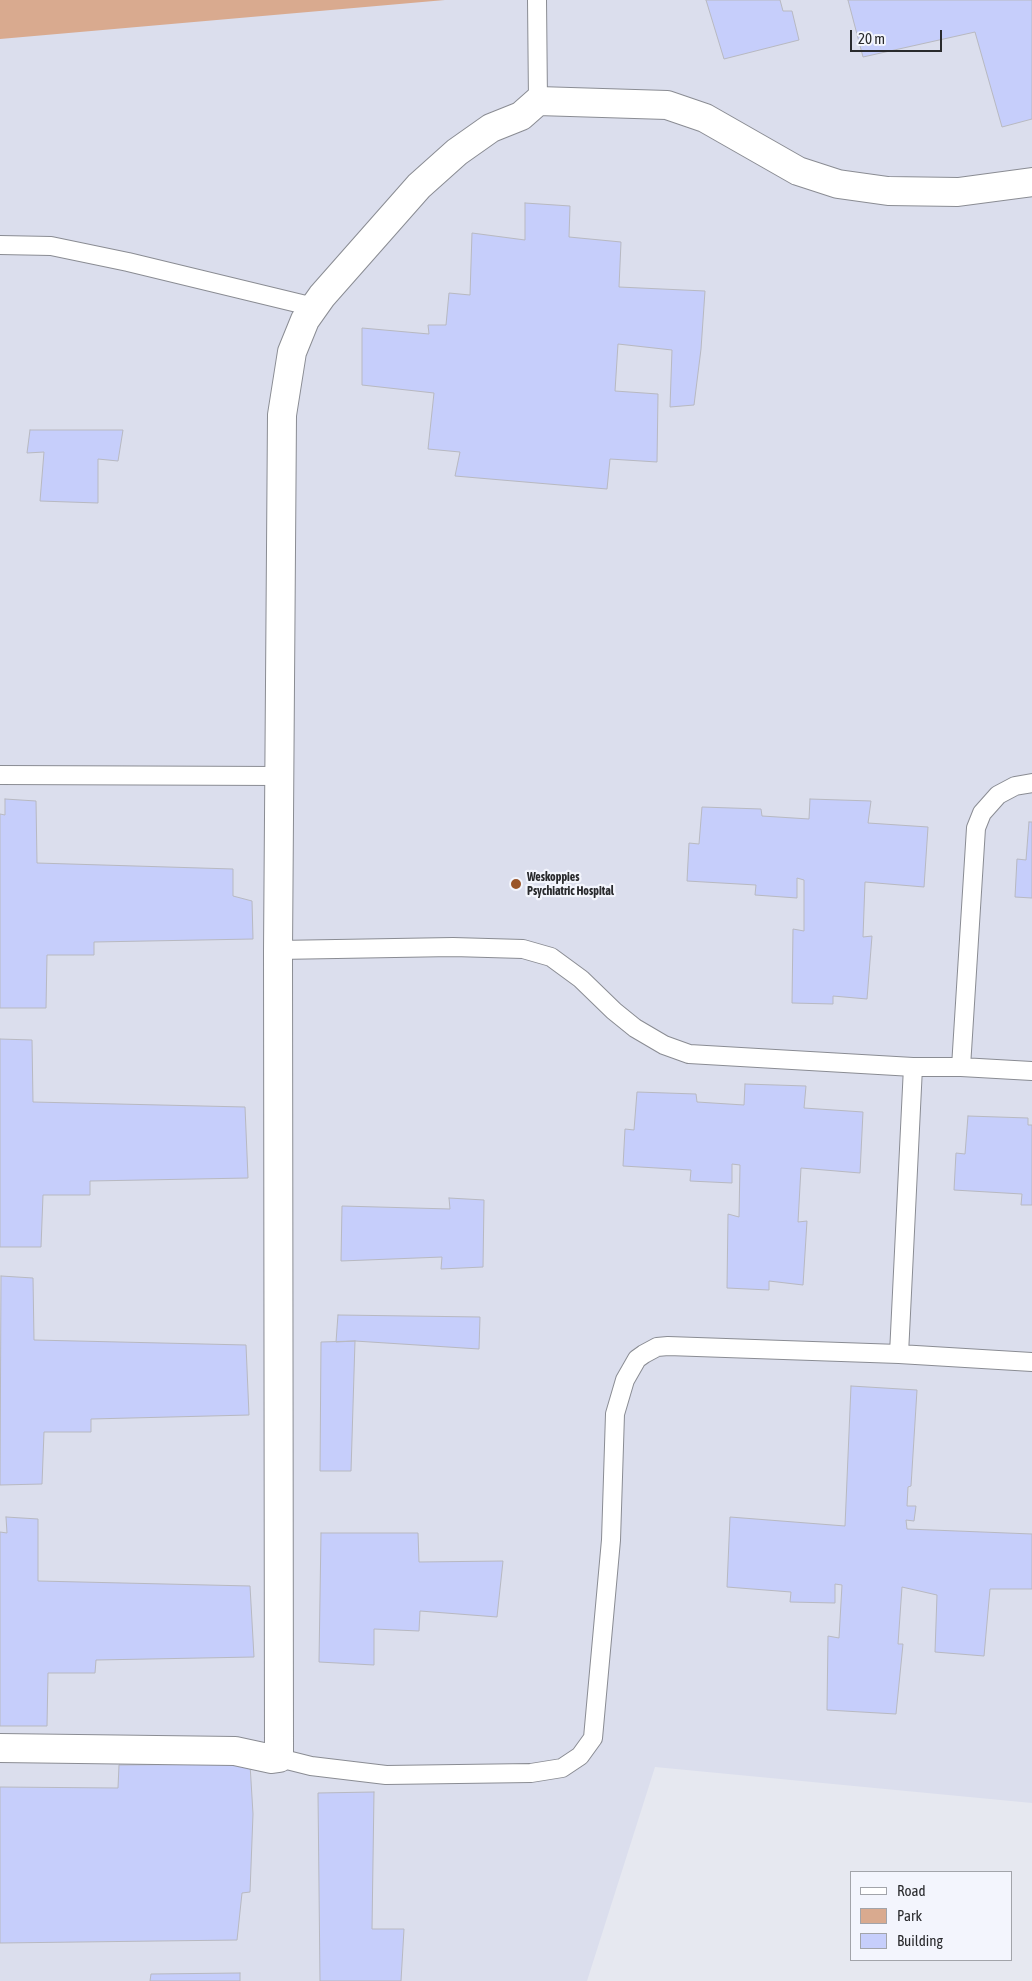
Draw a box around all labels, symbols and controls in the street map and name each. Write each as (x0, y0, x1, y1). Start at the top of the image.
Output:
scale bar (852, 20, 944, 52)
text: 20 m (858, 30, 885, 47)
place label: Weskoppies Psychiatric Hospital (527, 870, 614, 898)
marker: Weskoppies Psychiatric Hospital (509, 877, 523, 891)
legend (850, 1871, 1012, 1961)
text: Road (897, 1882, 926, 1899)
text: Park (897, 1907, 922, 1924)
text: Building (897, 1932, 943, 1949)

